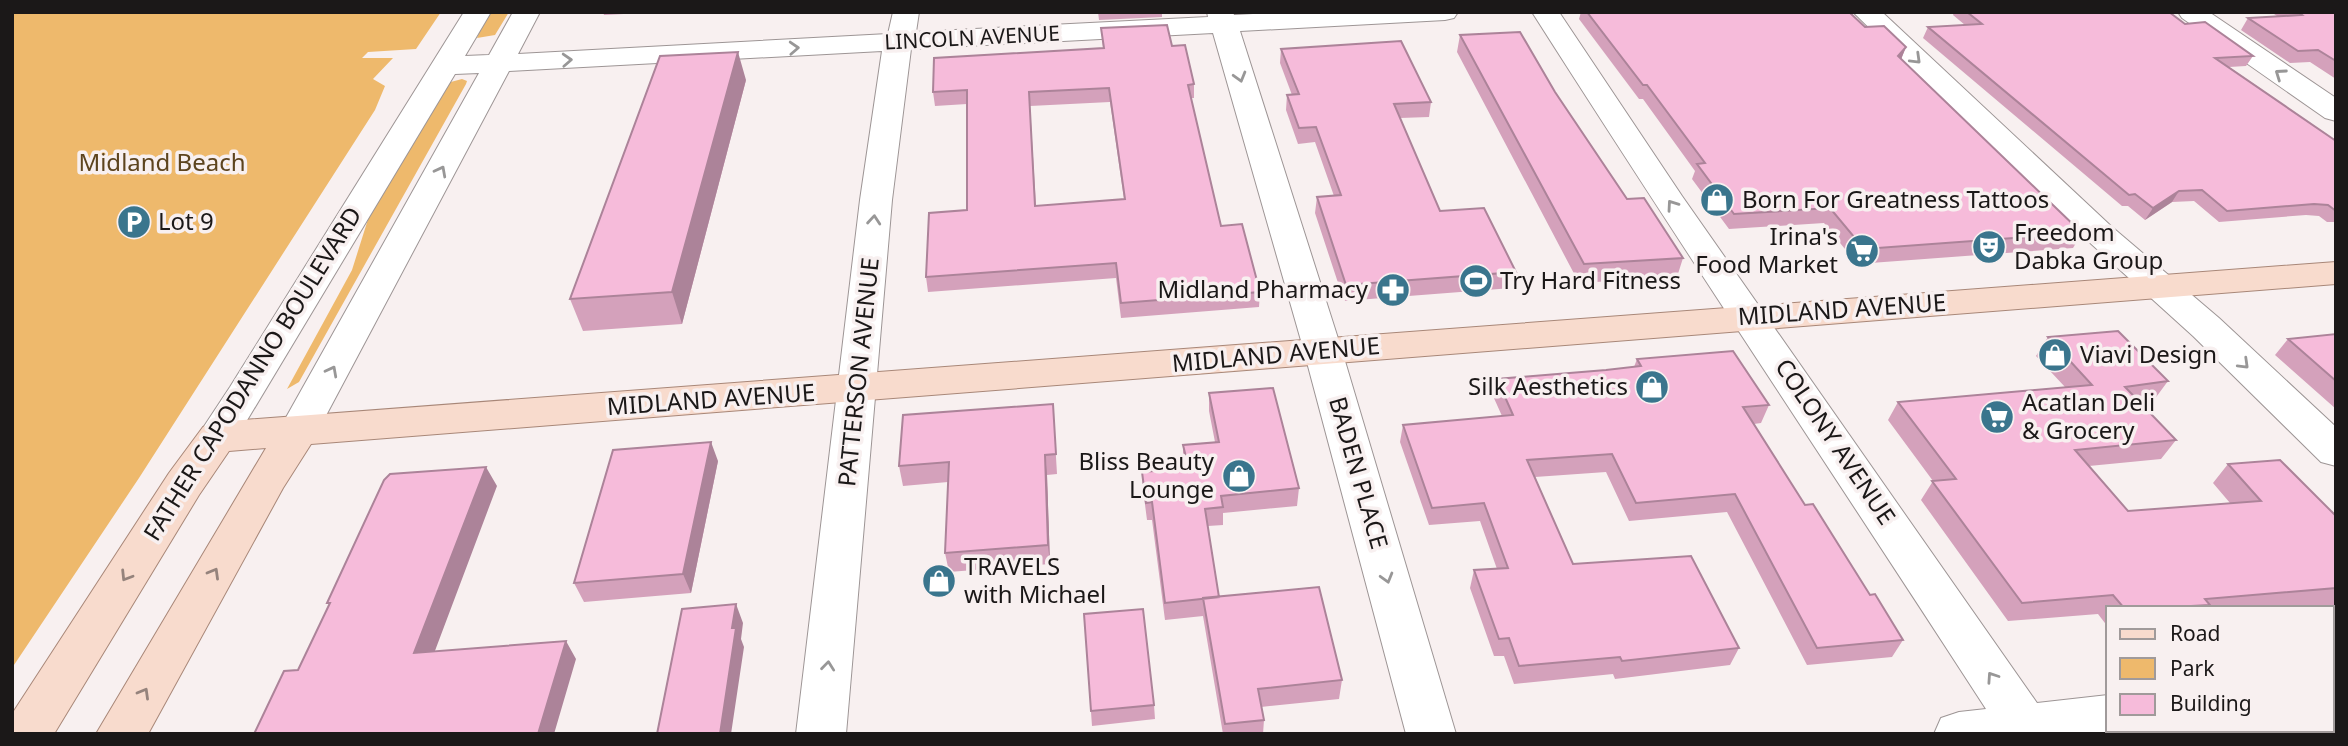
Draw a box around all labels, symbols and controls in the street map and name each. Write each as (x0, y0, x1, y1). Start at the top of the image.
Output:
street label: LINCOLN AVENUE (884, 18, 1060, 56)
one-way arrow (789, 41, 800, 56)
one-way arrow (1908, 51, 1921, 64)
one-way arrow (562, 53, 573, 68)
one-way arrow (2275, 69, 2288, 82)
one-way arrow (1232, 71, 1247, 83)
park label: Midland Beach (78, 145, 246, 178)
one-way arrow (432, 165, 446, 178)
shop icon: Born For Greatness Tattoos (1698, 181, 1736, 219)
place label: Born For Greatness Tattoos (1742, 182, 2049, 215)
street label: FATHER CAPODANNO BOULEVARD (135, 200, 369, 546)
one-way arrow (1668, 200, 1680, 213)
parking icon: Lot 9 (115, 203, 153, 241)
place label: Lot 9 (158, 204, 214, 237)
one-way arrow (866, 214, 881, 225)
place label: Freedom Dabka Group (2014, 215, 2163, 276)
place label: Irina's Food Market (1695, 219, 1838, 280)
theatre icon: Freedom Dabka Group (1970, 228, 2008, 266)
supermarket icon: Irina's Food Market (1843, 232, 1881, 270)
street label: PATTERSON AVENUE (829, 256, 886, 488)
sports icon: Try Hard Fitness (1457, 262, 1495, 300)
place label: Try Hard Fitness (1500, 263, 1681, 296)
pharmacy icon: Midland Pharmacy (1374, 271, 1412, 309)
place label: Midland Pharmacy (1157, 272, 1369, 305)
street label: MIDLAND AVENUE (1737, 285, 1947, 332)
street label: MIDLAND AVENUE (1171, 328, 1381, 379)
shop icon: Viavi Design (2036, 336, 2074, 374)
place label: Viavi Design (2080, 337, 2217, 370)
street label: COLONY AVENUE (1768, 352, 1904, 531)
one-way arrow (2236, 355, 2249, 368)
one-way arrow (324, 365, 337, 378)
shop icon: Silk Aesthetics (1633, 368, 1671, 406)
place label: Silk Aesthetics (1468, 369, 1628, 402)
street label: MIDLAND AVENUE (606, 375, 816, 422)
place label: Acatlan Deli & Grocery (2022, 385, 2155, 446)
street label: BADEN PLACE (1322, 393, 1397, 552)
supermarket icon: Acatlan Deli & Grocery (1978, 398, 2016, 436)
place label: Bliss Beauty Lounge (1078, 444, 1215, 505)
shop icon: Bliss Beauty Lounge (1220, 457, 1258, 495)
place label: TRAVELS with Michael (964, 549, 1106, 610)
shop icon: TRAVELS with Michael (920, 562, 958, 600)
one-way arrow (206, 567, 219, 580)
one-way arrow (121, 569, 134, 582)
one-way arrow (1379, 572, 1393, 584)
legend (2106, 606, 2334, 732)
text: Road (2170, 619, 2220, 647)
text: Park (2170, 654, 2215, 682)
one-way arrow (821, 660, 836, 672)
one-way arrow (1988, 672, 2001, 685)
one-way arrow (136, 688, 149, 701)
text: Building (2170, 689, 2252, 717)

